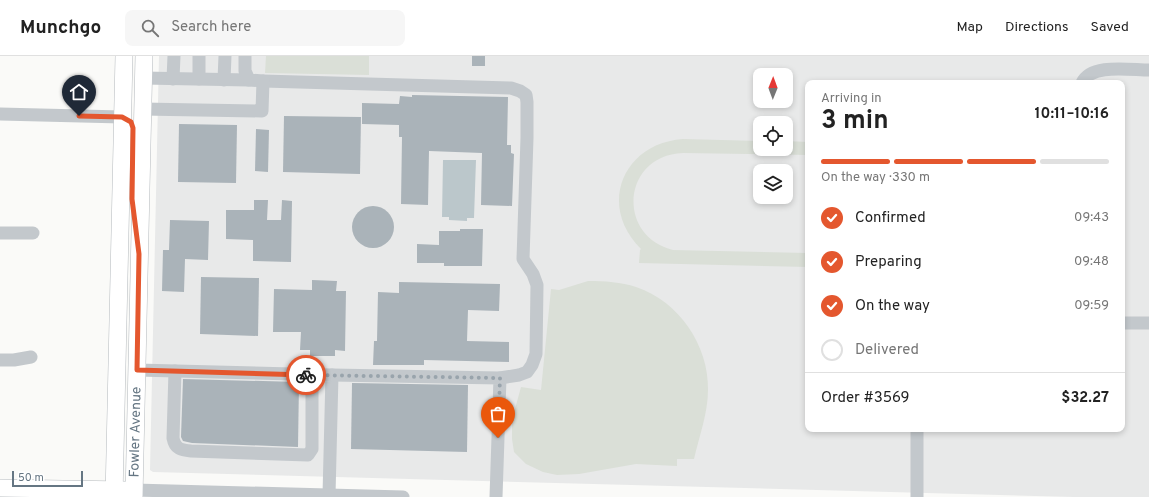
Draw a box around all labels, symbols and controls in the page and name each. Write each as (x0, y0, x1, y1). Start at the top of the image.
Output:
search box (125, 10, 405, 46)
text: Munchgo (20, 16, 101, 40)
icon: search (139, 17, 161, 39)
text: Search here (171, 18, 251, 37)
text: Map (957, 19, 983, 36)
text: Directions (1005, 19, 1069, 36)
text: Saved (1091, 19, 1129, 36)
north arrow (753, 68, 793, 108)
map controls (753, 68, 793, 204)
pin (62, 75, 96, 116)
icon: home (68, 81, 90, 103)
text: Arriving in (821, 91, 882, 107)
text: 3 min (821, 105, 889, 138)
text: 10:11–10:16 (1035, 105, 1109, 124)
button: locate (753, 116, 793, 156)
button: layers (753, 164, 793, 204)
text: On the way · 330 m (821, 170, 930, 186)
icon: check (821, 207, 843, 229)
text: Confirmed (855, 209, 926, 228)
text: 09:43 (1074, 210, 1109, 226)
icon: check (821, 251, 843, 273)
text: Preparing (855, 253, 922, 272)
text: 09:48 (1074, 254, 1109, 270)
icon: check (821, 295, 843, 317)
text: On the way (855, 297, 930, 316)
text: 09:59 (1074, 298, 1109, 314)
text: Delivered (855, 341, 919, 360)
courier (286, 355, 326, 395)
icon: bike (295, 364, 317, 386)
street label: Fowler Avenue (126, 386, 145, 478)
text: Order #3569 (821, 389, 909, 408)
text: $32.27 (1061, 389, 1109, 408)
pin (481, 397, 515, 438)
icon: bag (487, 403, 509, 425)
scale bar (12, 469, 83, 488)
text: 50 m (18, 471, 44, 485)

